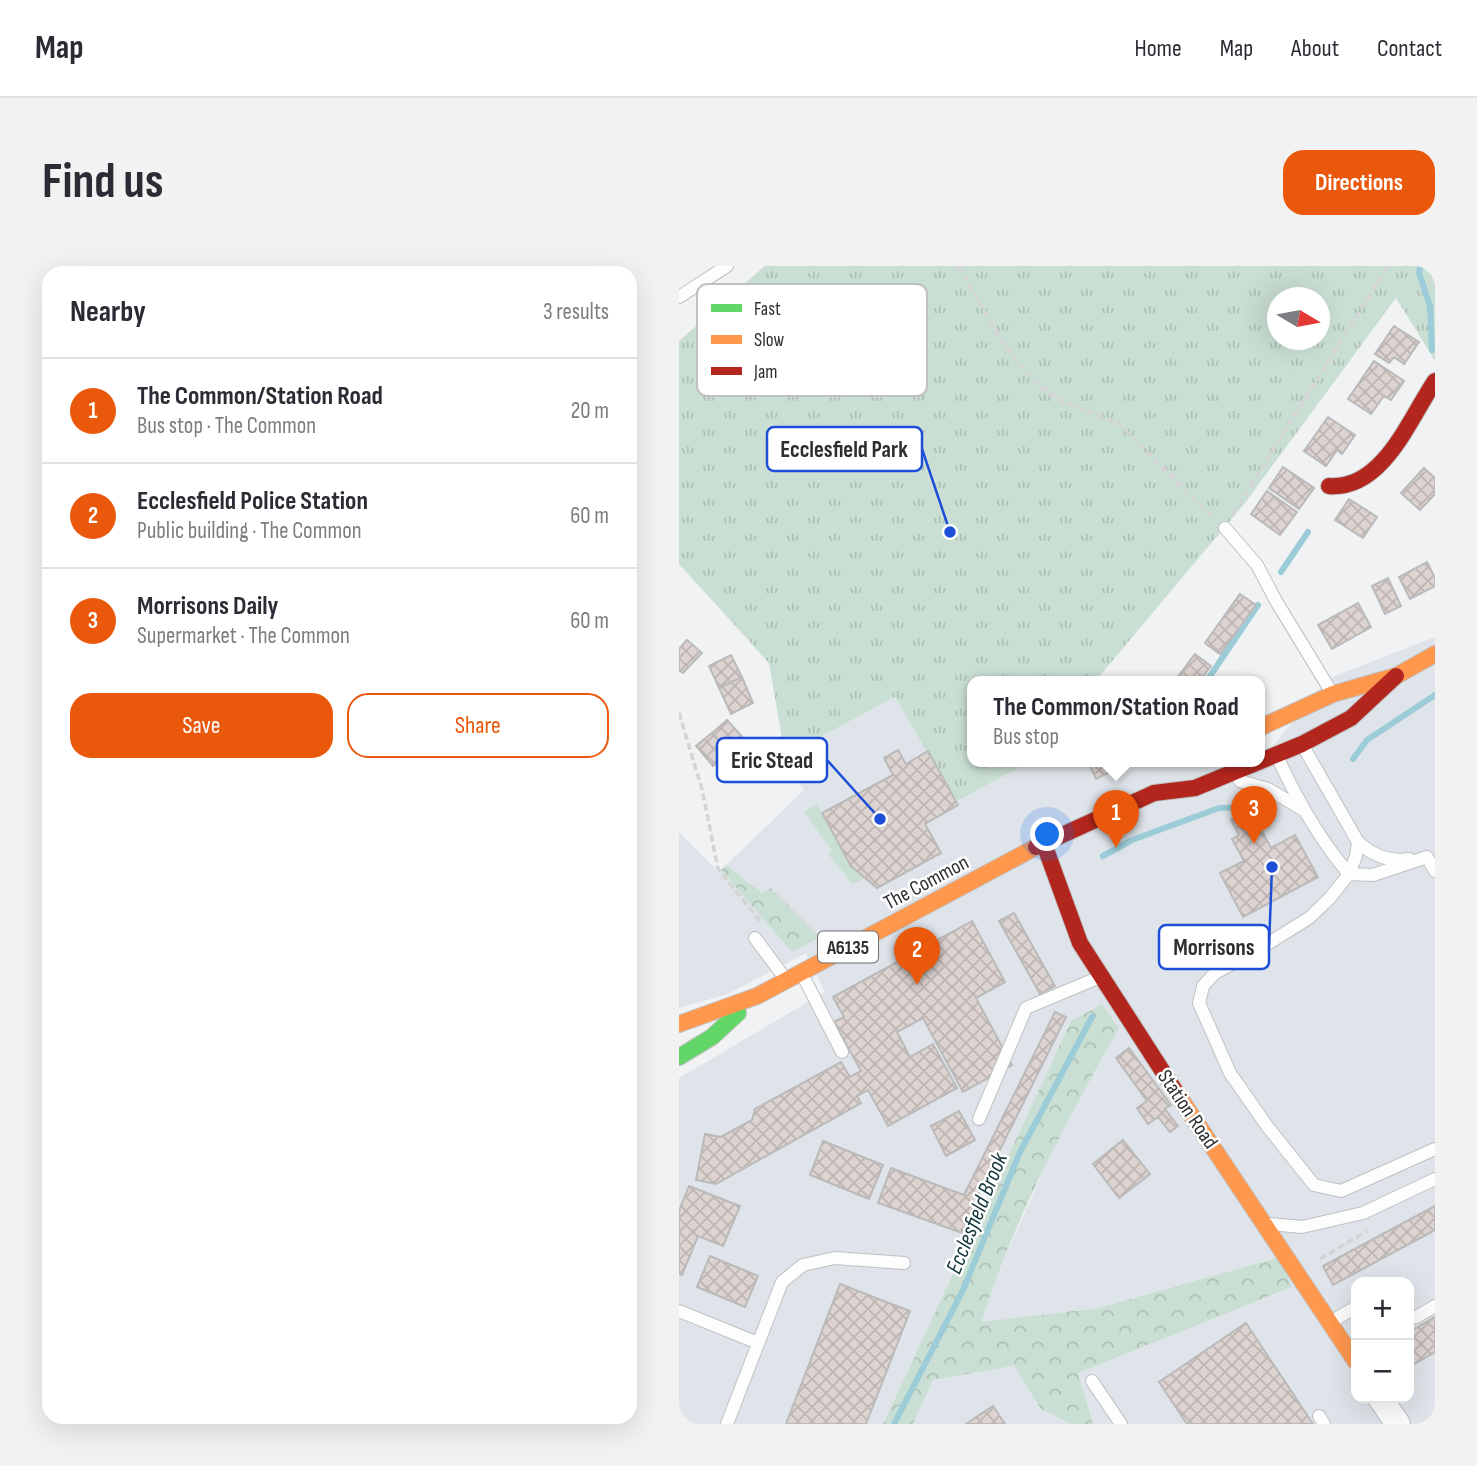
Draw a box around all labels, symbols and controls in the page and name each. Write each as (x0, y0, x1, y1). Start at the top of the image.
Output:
text: Map (35, 28, 84, 68)
text: Home (1134, 34, 1182, 63)
text: Map (1220, 34, 1253, 63)
text: About (1291, 34, 1339, 63)
text: Contact (1377, 34, 1442, 63)
button: Directions (1283, 150, 1435, 215)
text: Find us (42, 153, 164, 212)
legend (697, 284, 927, 396)
north arrow (1267, 287, 1330, 350)
text: Nearby (70, 294, 146, 330)
text: 3 results (543, 298, 609, 326)
text: Fast (754, 298, 781, 321)
text: Slow (754, 329, 784, 352)
text: Jam (753, 361, 777, 384)
text: The Common/Station Road (137, 381, 383, 412)
text: 1 (88, 397, 98, 425)
text: 20 m (571, 397, 609, 425)
text: Bus stop · The Common (137, 412, 316, 440)
callout: Ecclesfield Park (767, 427, 922, 471)
text: Ecclesfield Park (780, 436, 908, 464)
text: Ecclesfield Police Station (137, 486, 368, 517)
text: 2 (88, 502, 98, 530)
text: 60 m (570, 502, 609, 530)
text: Public building · The Common (137, 517, 362, 545)
text: Morrisons Daily (137, 591, 278, 622)
text: 3 (88, 607, 98, 635)
text: 60 m (570, 607, 609, 635)
text: Supermarket · The Common (137, 622, 350, 650)
popup (967, 676, 1265, 767)
text: The Common/Station Road (993, 692, 1239, 723)
button: Save (70, 693, 333, 758)
button: Share (347, 693, 609, 758)
text: Bus stop (993, 723, 1059, 751)
callout: Eric Stead (717, 738, 827, 782)
text: Eric Stead (731, 747, 813, 775)
pin: 3 (1231, 786, 1277, 844)
pin: 1 (1093, 790, 1139, 848)
your location (1030, 817, 1064, 851)
street label: The Common (880, 850, 973, 915)
callout: Morrisons (1159, 925, 1269, 969)
pin: 2 (894, 927, 940, 985)
road number: A6135 (818, 932, 878, 962)
text: Morrisons (1173, 934, 1255, 962)
street label: Station Road (1152, 1065, 1223, 1153)
water label: Ecclesfield Brook (940, 1148, 1014, 1278)
map controls (1351, 1277, 1414, 1403)
button: + (1351, 1277, 1414, 1340)
button: − (1351, 1340, 1414, 1403)

